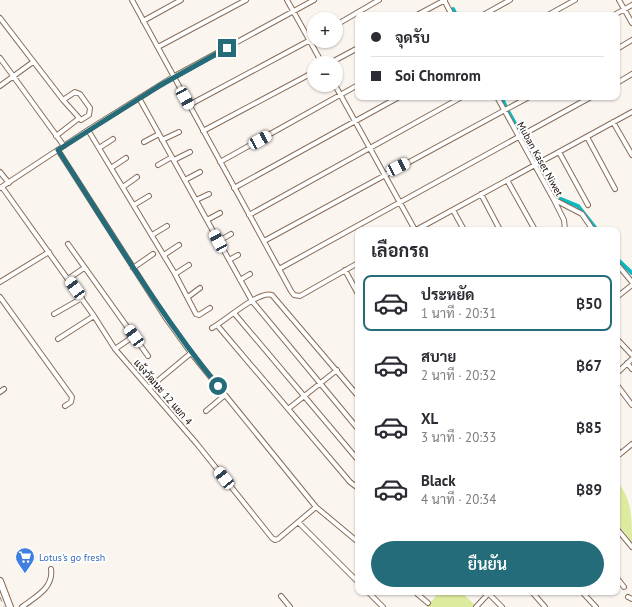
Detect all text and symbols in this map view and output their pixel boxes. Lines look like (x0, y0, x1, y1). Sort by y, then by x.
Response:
map controls (307, 12, 343, 92)
button: + (307, 12, 343, 48)
text: จุดรับ (395, 28, 430, 47)
route end (218, 39, 236, 57)
button: − (307, 56, 343, 92)
text: Soi Chomrom (395, 66, 481, 85)
car (174, 85, 196, 111)
street label: Muban Kaset Niwet (514, 120, 566, 199)
car (247, 129, 273, 151)
car (385, 156, 411, 178)
car (207, 228, 229, 254)
text: เลือกรถ (371, 239, 429, 262)
car (63, 275, 87, 301)
icon: car (373, 285, 409, 321)
text: ประหยัด (421, 285, 474, 304)
text: ฿50 (576, 294, 602, 313)
text: 1 นาที · 20:31 (421, 305, 496, 322)
car (122, 323, 146, 349)
icon: car (373, 347, 409, 383)
text: สบาย (421, 347, 456, 366)
text: ฿67 (576, 356, 602, 375)
street label: แจ้งวัฒนะ 12 แยก 4 (131, 357, 195, 428)
text: 2 นาที · 20:32 (421, 367, 496, 384)
route start (209, 377, 227, 395)
icon: car (373, 409, 409, 445)
text: XL (421, 409, 438, 428)
text: ฿85 (576, 418, 602, 437)
text: 3 นาที · 20:33 (421, 429, 496, 446)
car (212, 465, 236, 491)
icon: car (373, 471, 409, 507)
text: Black (421, 471, 456, 490)
text: ฿89 (576, 480, 602, 499)
text: 4 นาที · 20:34 (421, 491, 496, 508)
button: ยืนยัน (371, 541, 604, 587)
supermarket icon: Lotus's go fresh (14, 546, 36, 574)
place label: Lotus's go fresh (39, 551, 105, 564)

